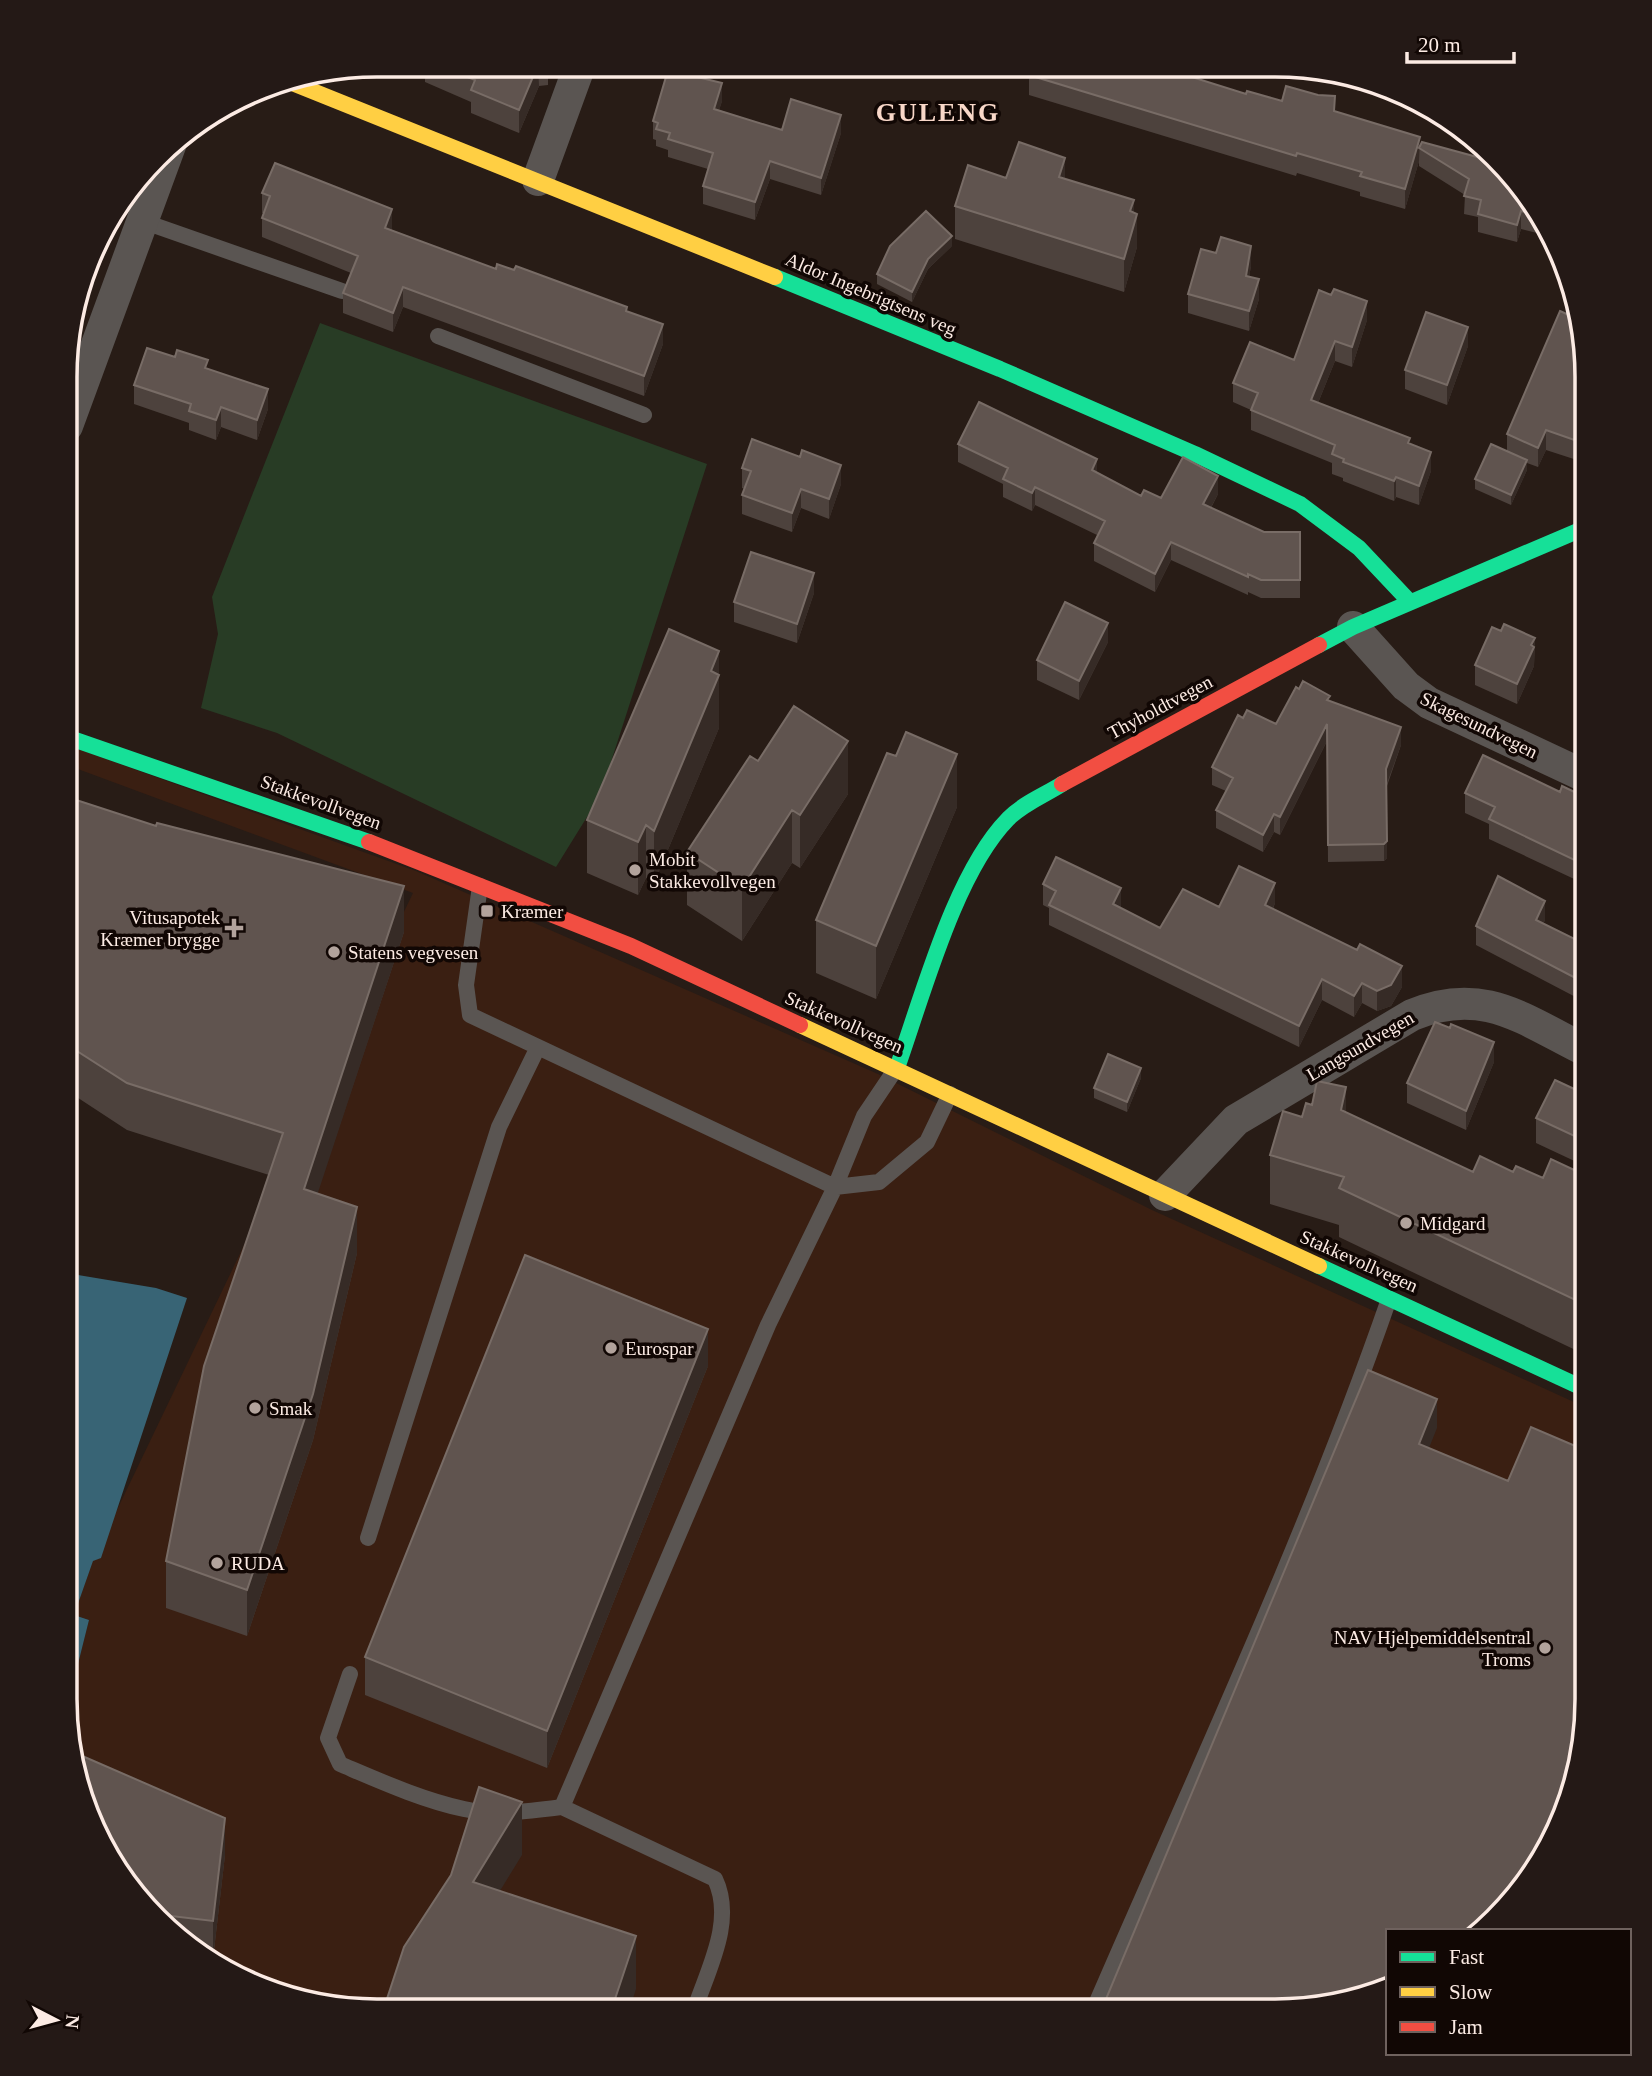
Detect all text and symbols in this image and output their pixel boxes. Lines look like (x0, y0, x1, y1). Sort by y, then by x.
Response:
scale bar (1407, 21, 1514, 65)
text: 20 m (1418, 33, 1461, 57)
district label: GULENG (876, 98, 1000, 127)
street label: Aldor Ingebrigtsens veg (782, 248, 960, 340)
street label: Thyholdtvegen (1104, 670, 1216, 743)
street label: Skagesundvegen (1417, 688, 1541, 763)
street label: Stakkevollvegen (258, 770, 385, 834)
place label: Mobit Stakkevollvegen (649, 849, 776, 892)
marker: Mobit Stakkevollvegen (627, 862, 643, 878)
place label: Kræmer (501, 901, 564, 922)
marker: Kræmer (479, 903, 495, 919)
place label: Vitusapotek Kræmer brygge (100, 907, 220, 950)
marker: Vitusapotek Kræmer brygge (226, 920, 242, 936)
place label: Statens vegvesen (348, 942, 479, 963)
marker: Statens vegvesen (326, 944, 342, 960)
street label: Stakkevollvegen (782, 987, 907, 1058)
street label: Langsundvegen (1303, 1007, 1418, 1085)
place label: Midgard (1420, 1213, 1486, 1234)
marker: Midgard (1398, 1215, 1414, 1231)
street label: Stakkevollvegen (1297, 1226, 1422, 1297)
place label: Eurospar (625, 1338, 694, 1359)
marker: Eurospar (603, 1340, 619, 1356)
place label: Smak (269, 1398, 313, 1419)
marker: Smak (247, 1400, 263, 1416)
place label: RUDA (231, 1553, 285, 1574)
marker: RUDA (209, 1555, 225, 1571)
place label: NAV Hjelpemiddelsentral Troms (1334, 1627, 1531, 1670)
marker: NAV Hjelpemiddelsentral Troms (1537, 1640, 1553, 1656)
legend (1386, 1929, 1631, 2055)
text: Fast (1449, 1945, 1484, 1969)
text: Slow (1449, 1980, 1493, 2004)
north arrow (21, 1985, 91, 2055)
text: N (61, 2014, 84, 2030)
text: Jam (1449, 2015, 1483, 2039)

